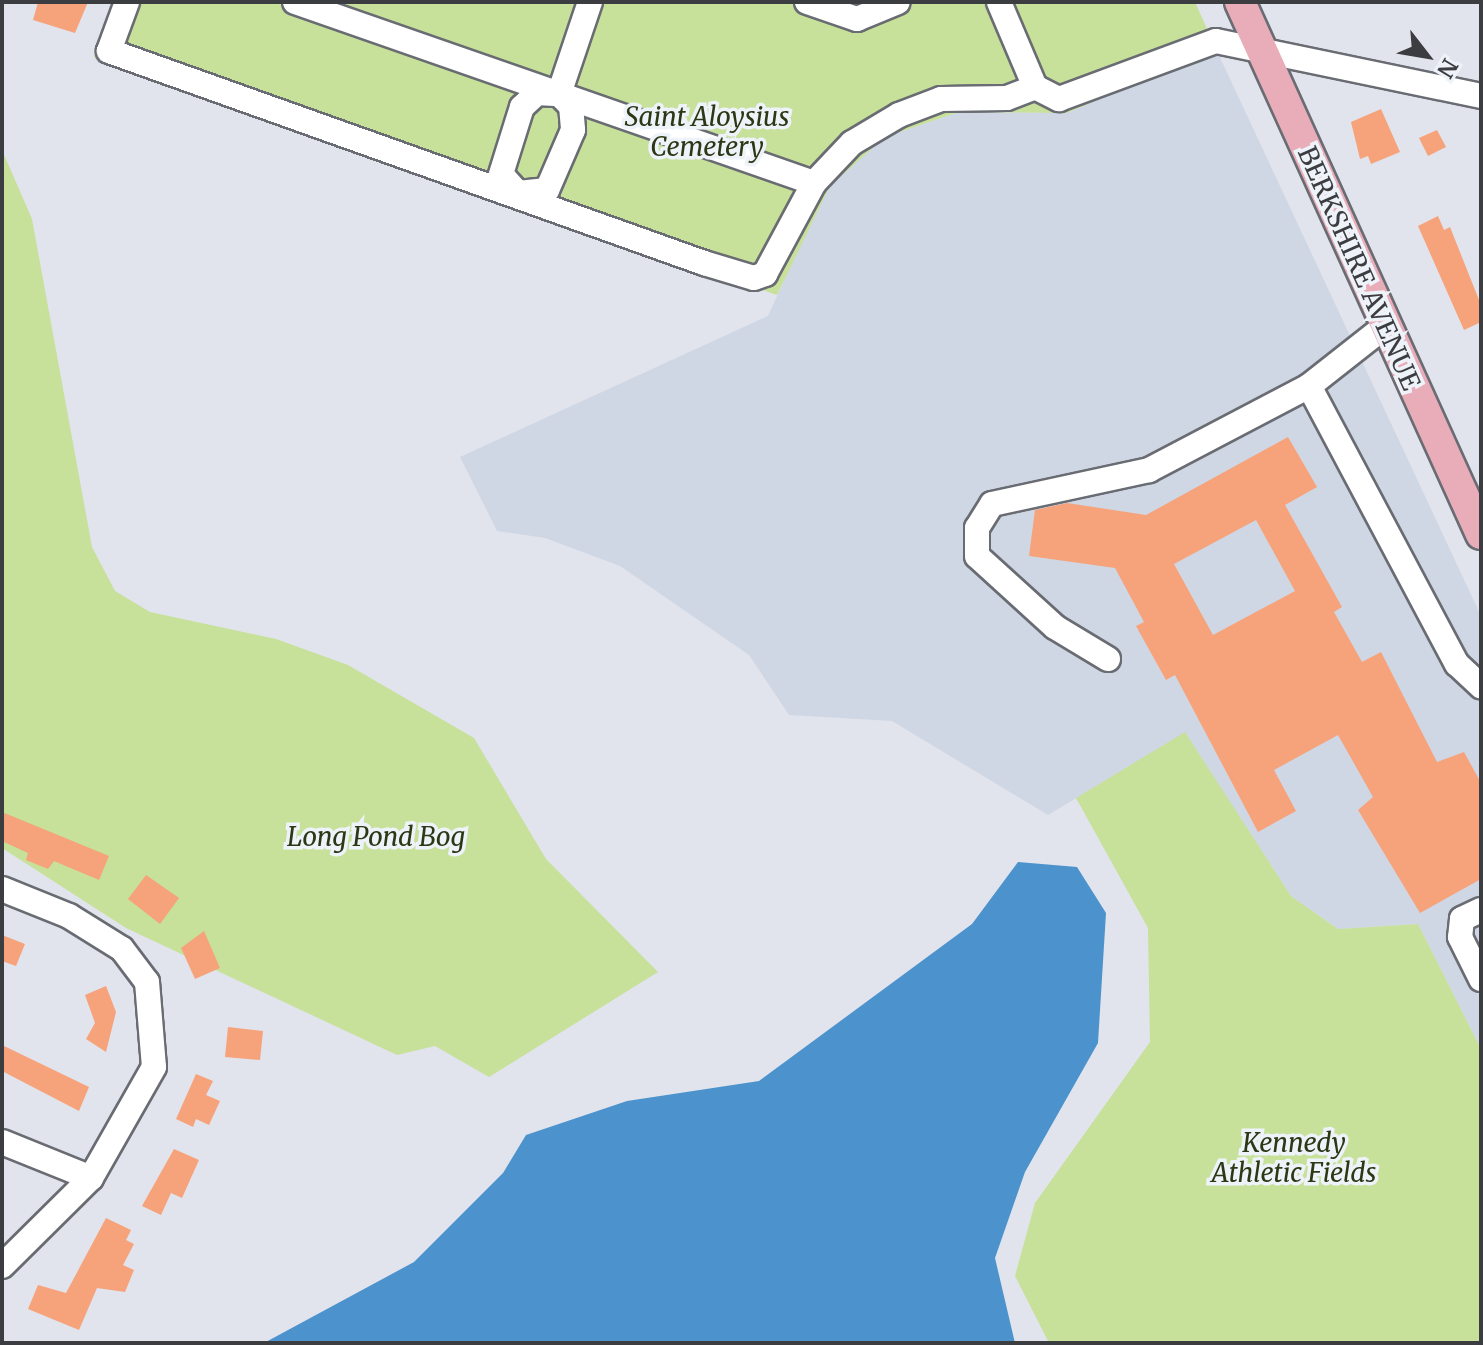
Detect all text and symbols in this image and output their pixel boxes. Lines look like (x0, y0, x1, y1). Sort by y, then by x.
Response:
north arrow (1387, 16, 1467, 96)
text: N (1431, 54, 1464, 83)
park label: Saint Aloysius Cemetery (625, 101, 789, 162)
street label: BERKSHIRE AVENUE (1291, 141, 1427, 395)
park label: Long Pond Bog (287, 821, 465, 853)
park label: Kennedy Athletic Fields (1212, 1127, 1376, 1188)

